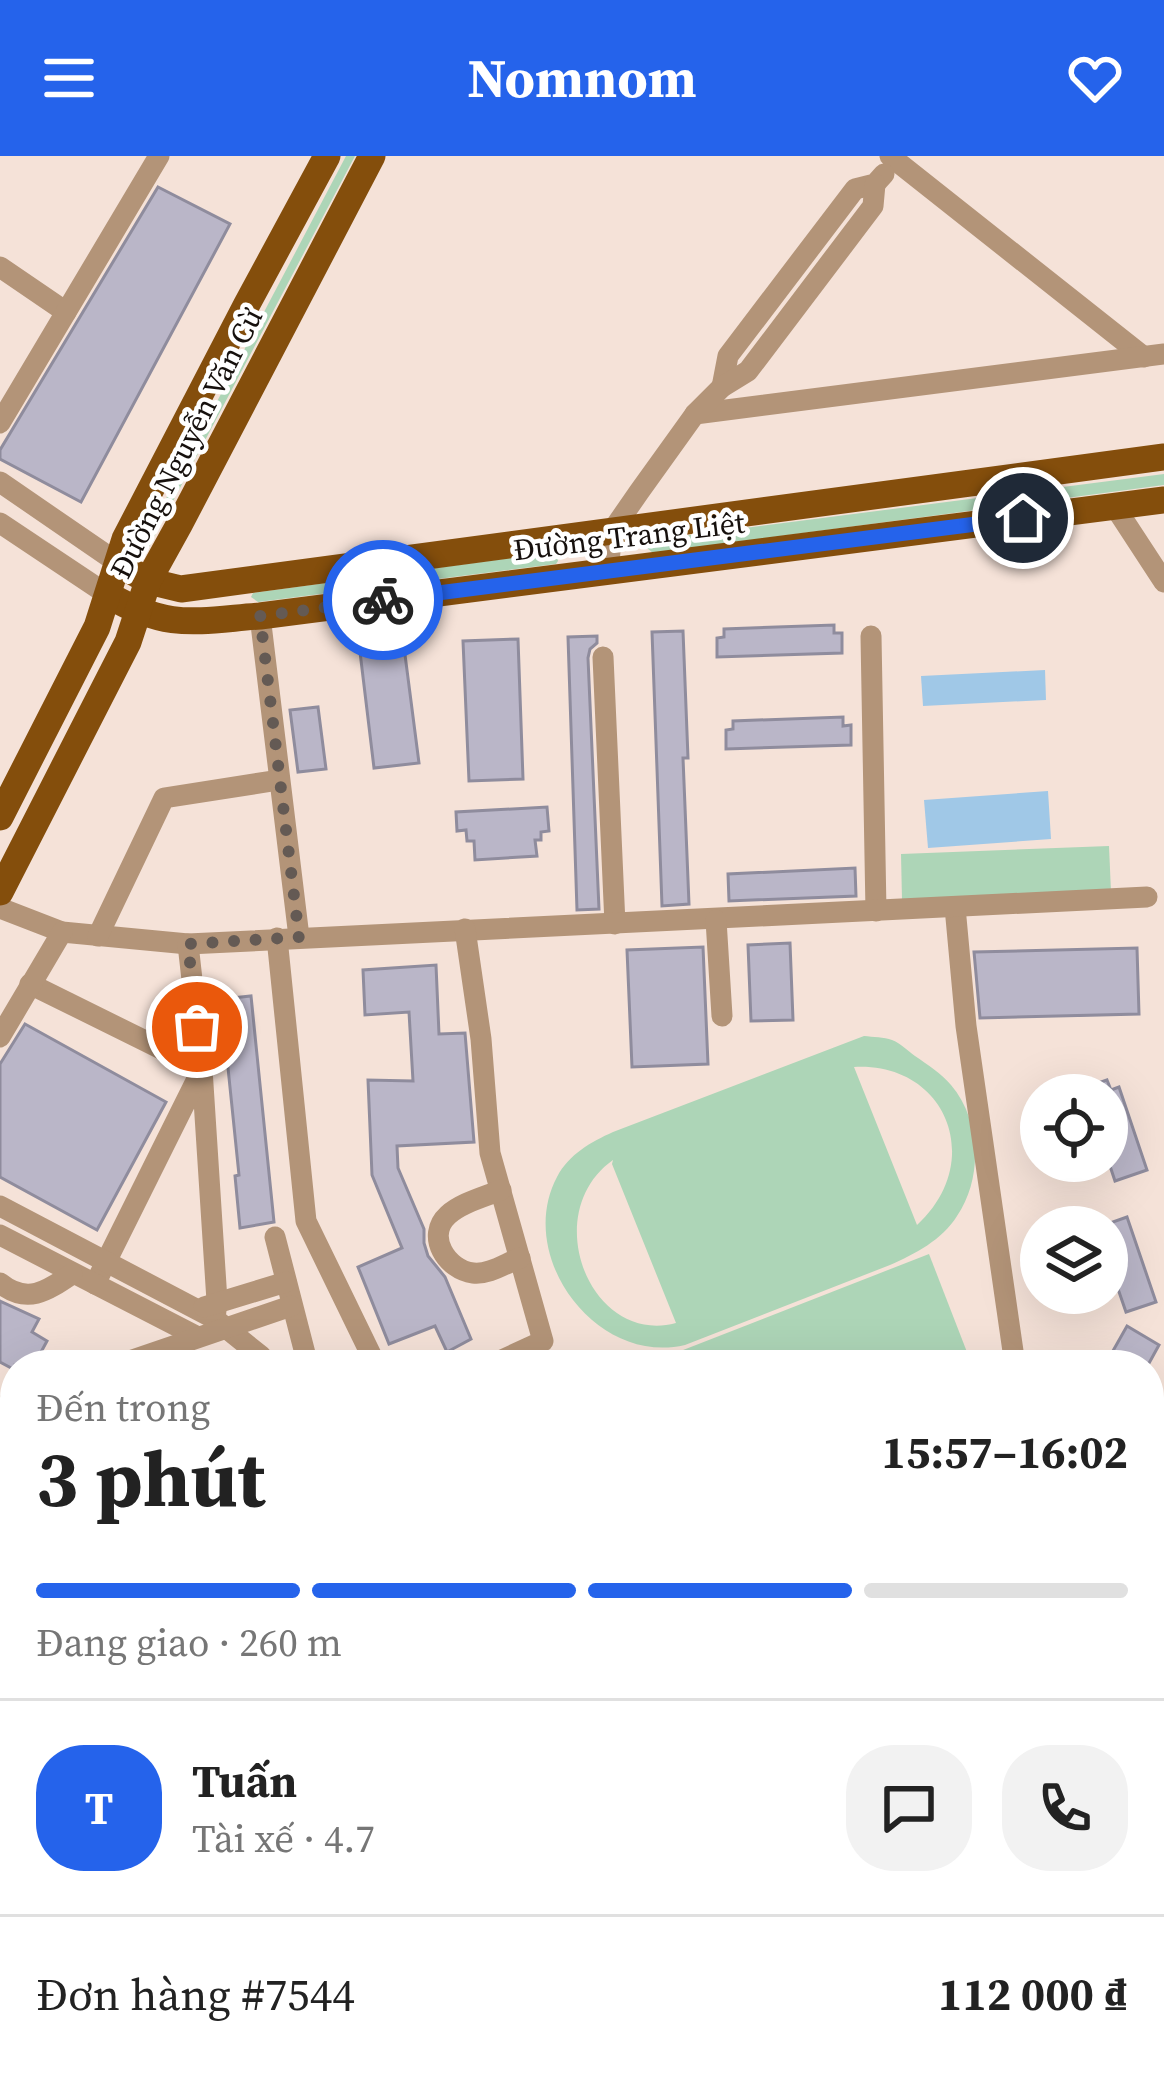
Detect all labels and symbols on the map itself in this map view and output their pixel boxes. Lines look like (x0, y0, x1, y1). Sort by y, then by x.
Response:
street label: Đường Nguyễn Văn Cừ (100, 301, 272, 585)
pin (972, 467, 1074, 569)
street label: Đường Trang Liệt (511, 501, 747, 571)
courier (323, 540, 443, 660)
pin (146, 976, 248, 1078)

